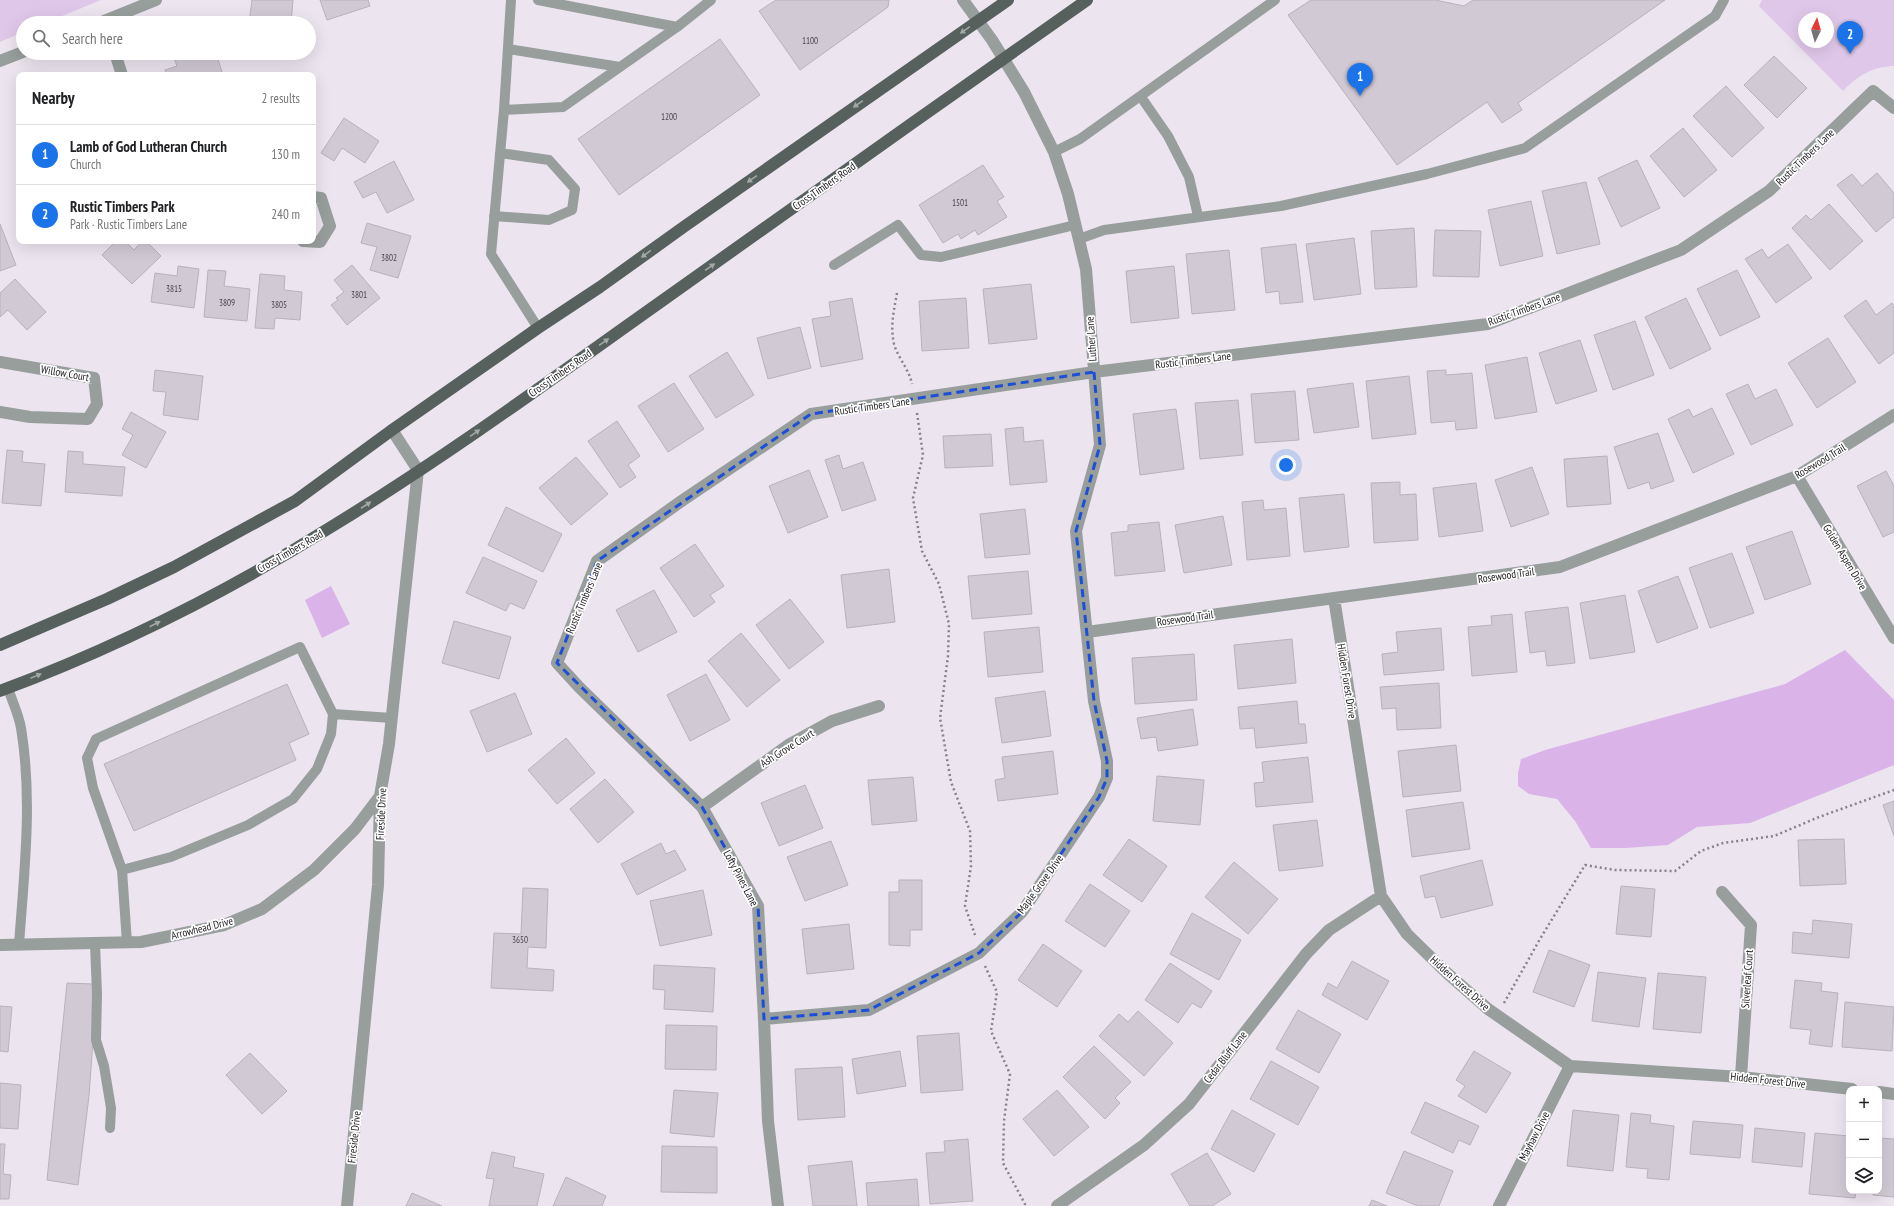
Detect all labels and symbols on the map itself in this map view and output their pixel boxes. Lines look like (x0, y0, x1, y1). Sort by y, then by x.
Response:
north arrow (1798, 12, 1834, 48)
pin: 2 (1837, 21, 1863, 54)
one-way arrow (959, 26, 970, 34)
house number: 1100 (802, 35, 818, 46)
pin: 1 (1347, 63, 1373, 96)
one-way arrow (853, 100, 863, 108)
house number: 1200 (661, 111, 677, 122)
street label: Rustic Timbers Lane (1773, 125, 1838, 188)
street label: Cross Timbers Road (790, 159, 858, 213)
one-way arrow (746, 175, 757, 183)
house number: 1501 (952, 197, 968, 208)
one-way arrow (640, 250, 651, 258)
house number: 3802 (381, 252, 397, 263)
one-way arrow (705, 263, 715, 271)
house number: 3815 (166, 283, 182, 294)
house number: 3801 (351, 289, 367, 300)
street label: Rustic Timbers Lane (1486, 289, 1563, 329)
house number: 3809 (219, 297, 235, 308)
house number: 3805 (271, 299, 287, 310)
street label: Luther Lane (1082, 316, 1100, 362)
one-way arrow (599, 338, 609, 346)
street label: Cross Timbers Road (526, 346, 594, 400)
street label: Rustic Timbers Lane (1154, 348, 1232, 372)
street label: Willow Court (40, 362, 90, 384)
street label: Rustic Timbers Lane (833, 394, 911, 418)
one-way arrow (470, 429, 480, 437)
street label: Rosewood Trail (1792, 440, 1848, 482)
your location (1276, 455, 1296, 475)
one-way arrow (361, 501, 372, 508)
street label: Golden Aspen Drive (1820, 522, 1870, 593)
street label: Cross Timbers Road (255, 526, 326, 576)
street label: Rustic Timbers Lane (563, 560, 605, 636)
street label: Rosewood Trail (1477, 564, 1536, 586)
street label: Rosewood Trail (1156, 607, 1215, 629)
one-way arrow (149, 621, 161, 627)
street label: Hidden Forest Drive (1334, 643, 1360, 720)
one-way arrow (31, 673, 43, 679)
street label: Ash Grove Court (757, 726, 817, 770)
street label: Fireside Drive (373, 787, 389, 840)
street label: Lofty Pines Lane (720, 848, 762, 909)
street label: Maple Grove Drive (1014, 851, 1066, 916)
street label: Arrowhead Drive (170, 913, 235, 942)
house number: 3650 (512, 934, 528, 945)
street label: Silverleaf Court (1738, 949, 1756, 1009)
street label: Hidden Forest Drive (1427, 953, 1493, 1014)
street label: Cedar Bluff Lane (1200, 1028, 1250, 1086)
street label: Hidden Forest Drive (1730, 1069, 1807, 1091)
street label: Mayhaw Drive (1516, 1109, 1553, 1163)
street label: Fireside Drive (344, 1110, 364, 1164)

